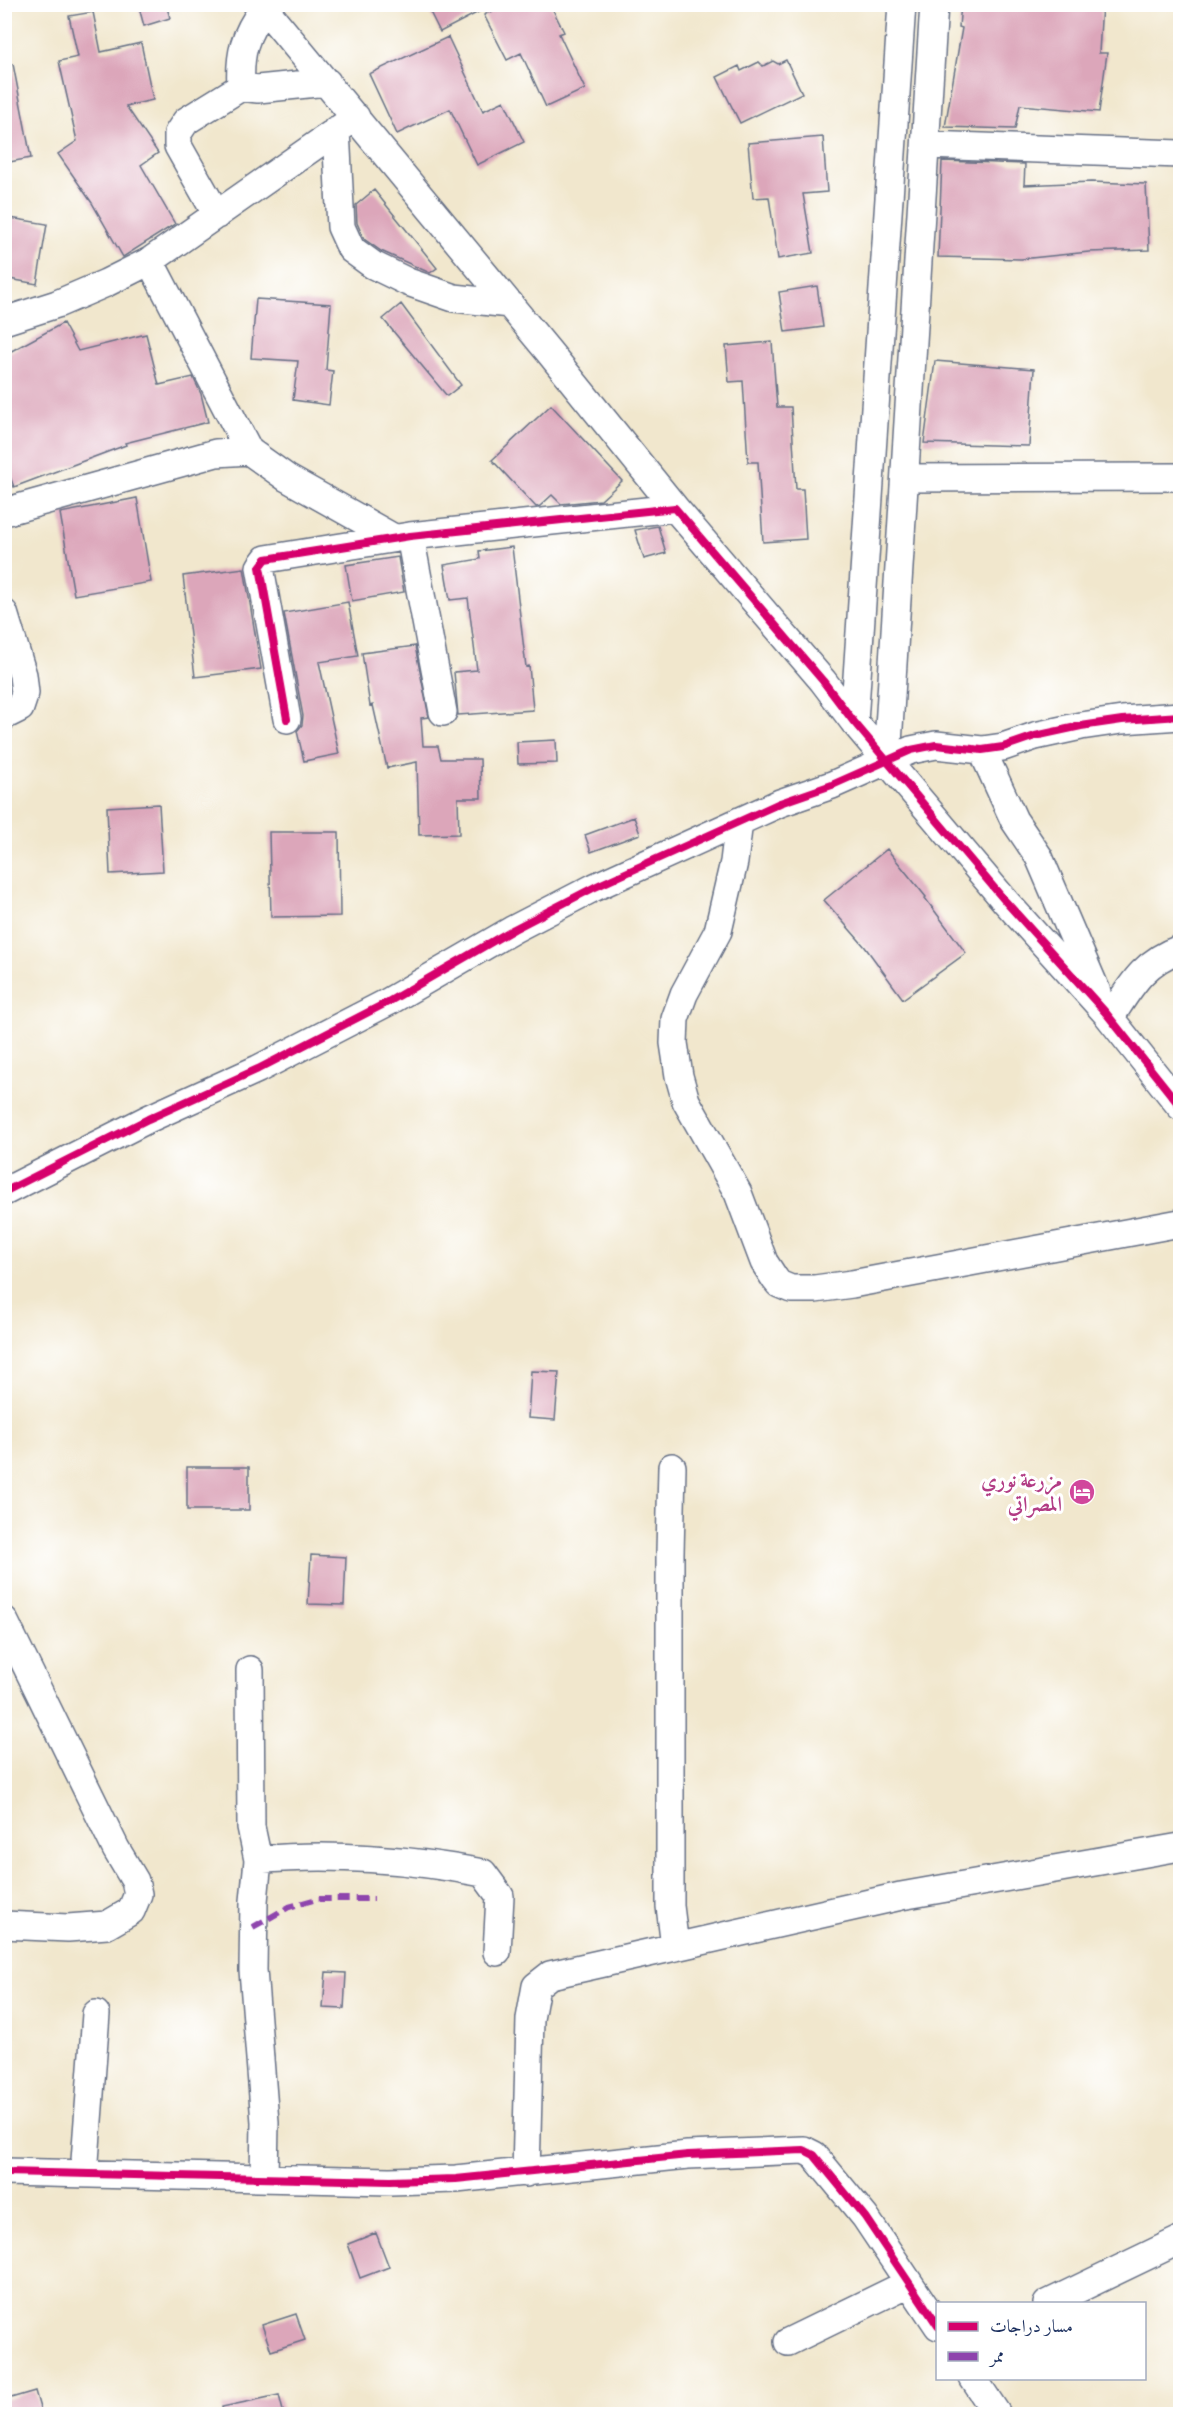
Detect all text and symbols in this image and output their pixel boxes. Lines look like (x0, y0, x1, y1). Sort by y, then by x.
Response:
place label: مزرعة نوري المصراتي (981, 1466, 1062, 1522)
hotel icon: مزرعة نوري المصراتي (1067, 1477, 1097, 1507)
legend (936, 2302, 1146, 2380)
text: مسار دراجات (990, 2314, 1073, 2338)
text: ممر (988, 2344, 1004, 2368)

